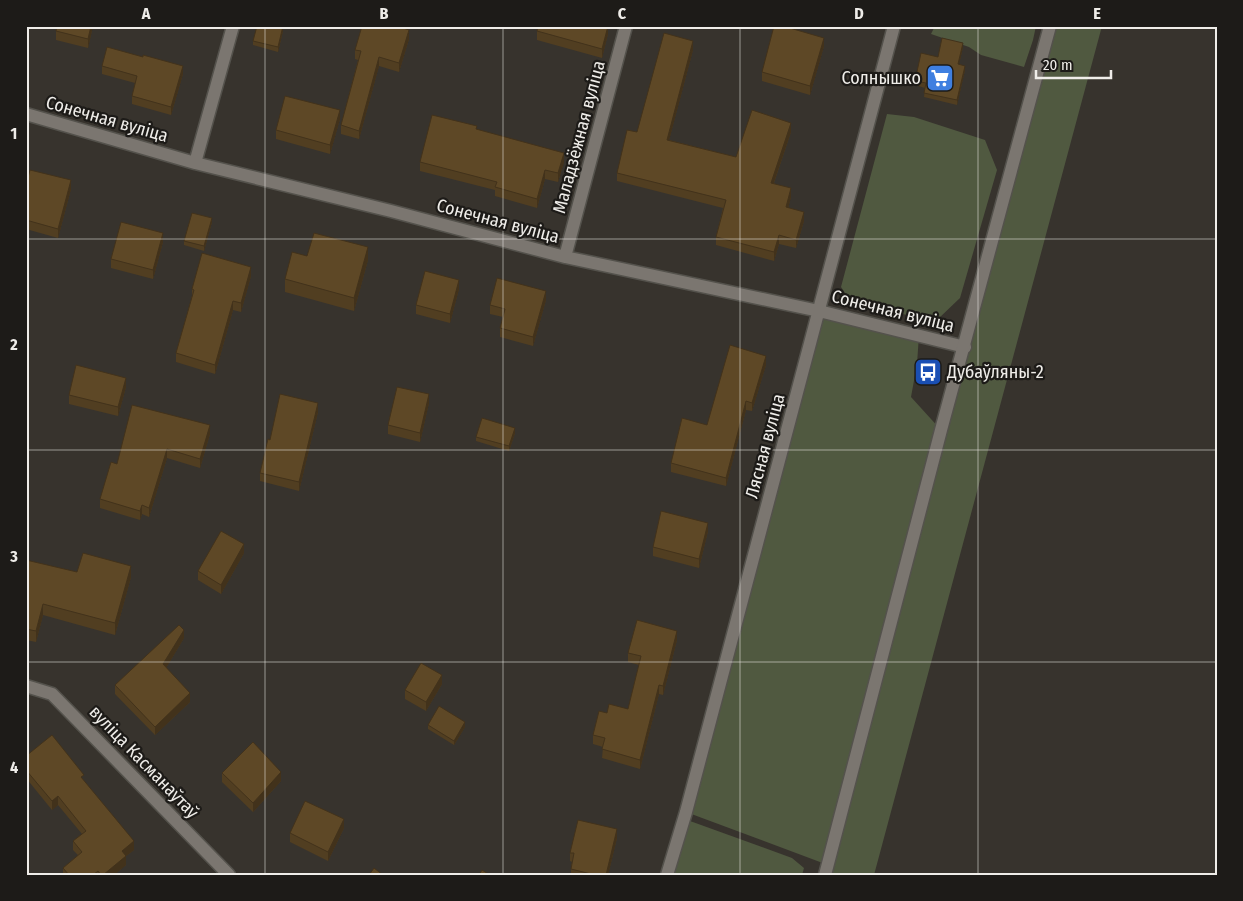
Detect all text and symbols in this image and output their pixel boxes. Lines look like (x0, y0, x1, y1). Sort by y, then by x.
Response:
text: A (141, 4, 151, 23)
text: B (380, 4, 389, 23)
text: C (618, 4, 627, 23)
text: D (854, 4, 864, 23)
text: E (1093, 4, 1101, 23)
scale bar (1036, 48, 1110, 80)
text: 20 m (1043, 56, 1073, 74)
street label: Маладзёжная вуліца (548, 58, 610, 216)
supermarket icon: Солнышко (925, 63, 955, 93)
place label: Солнышко (841, 67, 921, 89)
street label: Сонечная вуліца (43, 91, 171, 147)
text: 1 (11, 124, 17, 143)
street label: Сонечная вуліца (434, 194, 562, 248)
street label: Сонечная вуліца (829, 285, 957, 337)
text: 2 (9, 335, 18, 354)
bus stop icon: Дубаўляны-2 (913, 357, 943, 387)
place label: Дубаўляны-2 (946, 361, 1044, 383)
street label: Лясная вуліца (740, 391, 790, 501)
text: 3 (9, 547, 18, 566)
street label: вуліца Касманаўтаў (85, 701, 203, 823)
text: 4 (10, 758, 18, 777)

